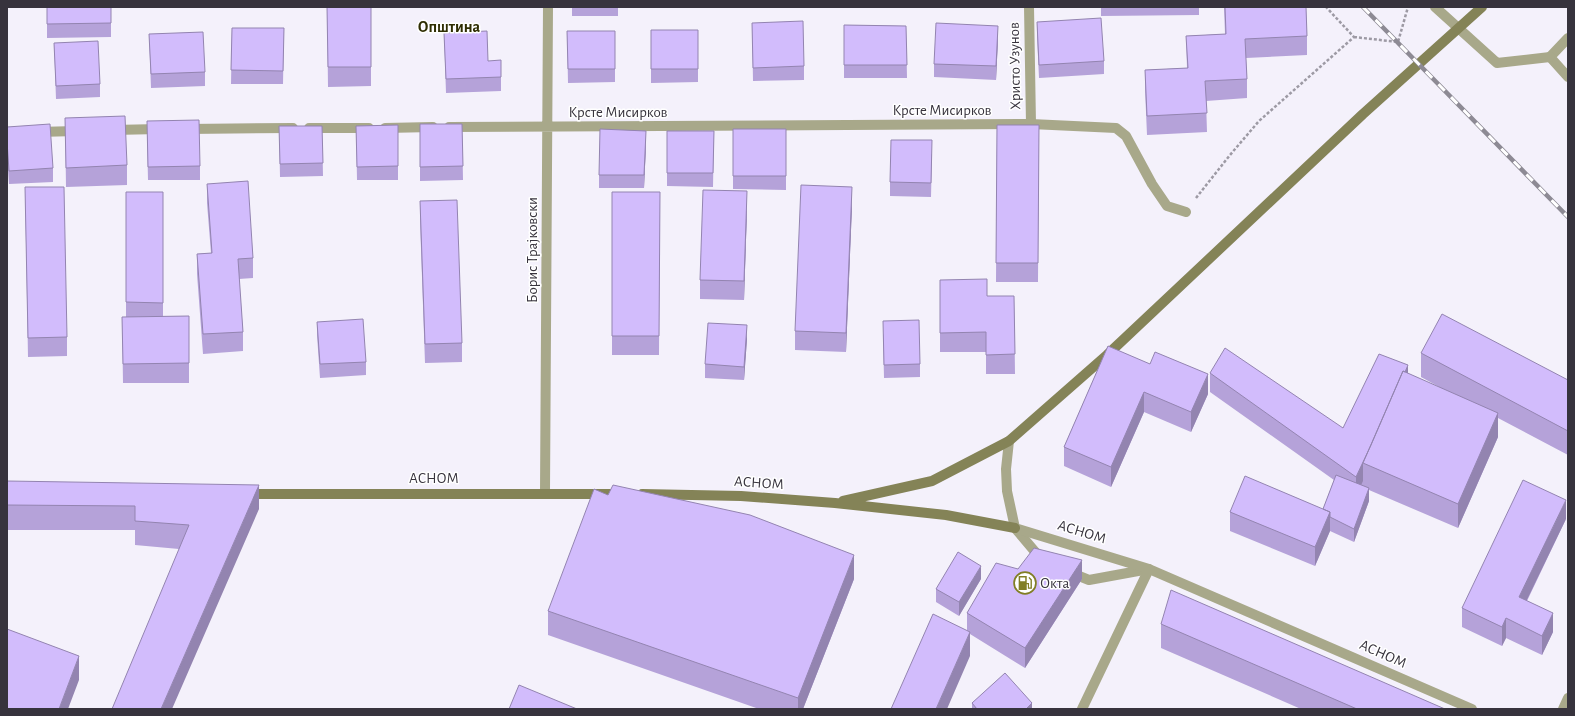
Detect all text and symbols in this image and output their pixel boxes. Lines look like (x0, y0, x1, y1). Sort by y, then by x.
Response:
district label: Општина (418, 19, 481, 35)
street label: Христо Узунов (1007, 22, 1023, 110)
street label: Крсте Мисирков (893, 103, 992, 118)
street label: Крсте Мисирков (569, 105, 668, 120)
street label: Борис Трајковски (525, 197, 540, 303)
street label: АСНОМ (409, 471, 459, 486)
street label: АСНОМ (734, 474, 784, 492)
street label: АСНОМ (1056, 518, 1108, 546)
fuel station icon: Окта (1012, 570, 1038, 596)
place label: Окта (1040, 576, 1069, 591)
street label: АСНОМ (1357, 637, 1409, 671)

